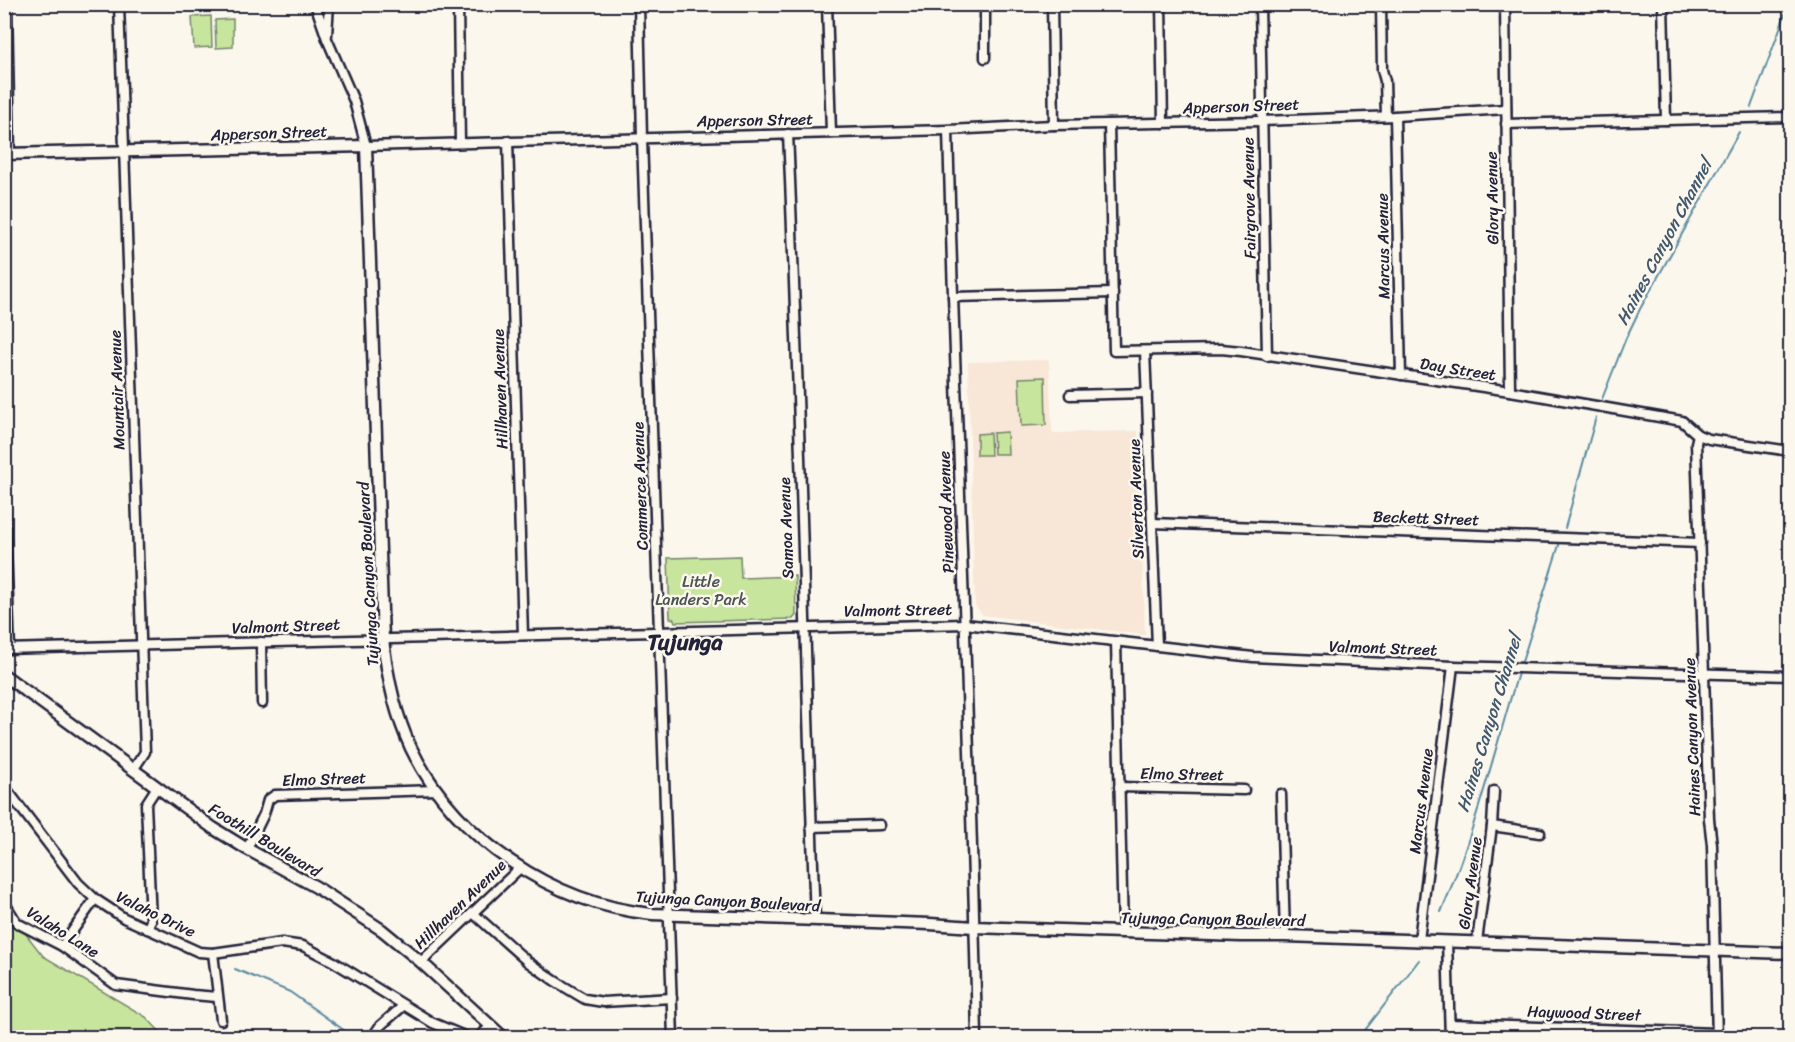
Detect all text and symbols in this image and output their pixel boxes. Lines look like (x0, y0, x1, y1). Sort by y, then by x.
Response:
street label: Apperson Street (1181, 89, 1300, 123)
street label: Apperson Street (696, 104, 813, 136)
street label: Apperson Street (209, 116, 328, 150)
street label: Fairgrove Avenue (1233, 137, 1265, 259)
water label: Haines Canyon Channel (1607, 150, 1723, 331)
street label: Glory Avenue (1477, 151, 1507, 245)
street label: Marcus Avenue (1368, 193, 1398, 299)
street label: Hillhaven Avenue (483, 328, 517, 450)
street label: Mountair Avenue (100, 329, 134, 451)
street label: Day Street (1418, 349, 1498, 389)
street label: Commerce Avenue (623, 421, 657, 551)
street label: Silverton Avenue (1119, 438, 1153, 559)
street label: Pinewood Avenue (929, 450, 963, 574)
street label: Samoa Avenue (770, 476, 802, 579)
street label: Tujunga Canyon Boulevard (349, 480, 387, 667)
street label: Beckett Street (1372, 502, 1480, 534)
park label: Little Landers Park (655, 567, 747, 614)
street label: Valmont Street (844, 595, 952, 625)
street label: Valmont Street (231, 610, 341, 642)
district label: Tujunga (648, 623, 723, 662)
water label: Haines Canyon Channel (1447, 626, 1532, 816)
street label: Valmont Street (1328, 632, 1438, 664)
street label: Haines Canyon Avenue (1675, 657, 1709, 817)
street label: Marcus Avenue (1400, 747, 1442, 855)
street label: Elmo Street (1140, 759, 1224, 789)
street label: Elmo Street (282, 763, 366, 795)
street label: Foothill Boulevard (203, 795, 328, 886)
street label: Glory Avenue (1449, 835, 1491, 931)
street label: Hillhaven Avenue (407, 852, 514, 956)
street label: Valaho Drive (111, 882, 201, 946)
street label: Tujunga Canyon Boulevard (635, 882, 822, 920)
street label: Valaho Lane (21, 898, 105, 966)
street label: Tujunga Canyon Boulevard (1121, 903, 1307, 935)
street label: Haywood Street (1527, 997, 1642, 1029)

